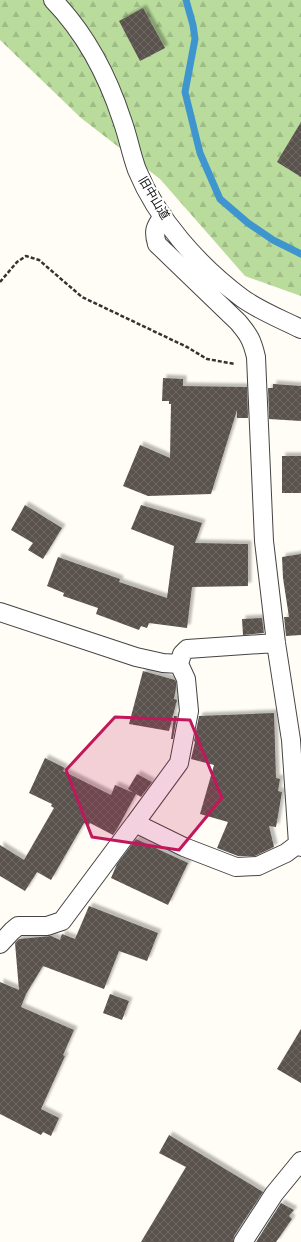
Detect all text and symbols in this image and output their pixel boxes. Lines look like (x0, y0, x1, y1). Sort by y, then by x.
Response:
street label: 旧中山道 (136, 174, 172, 222)

